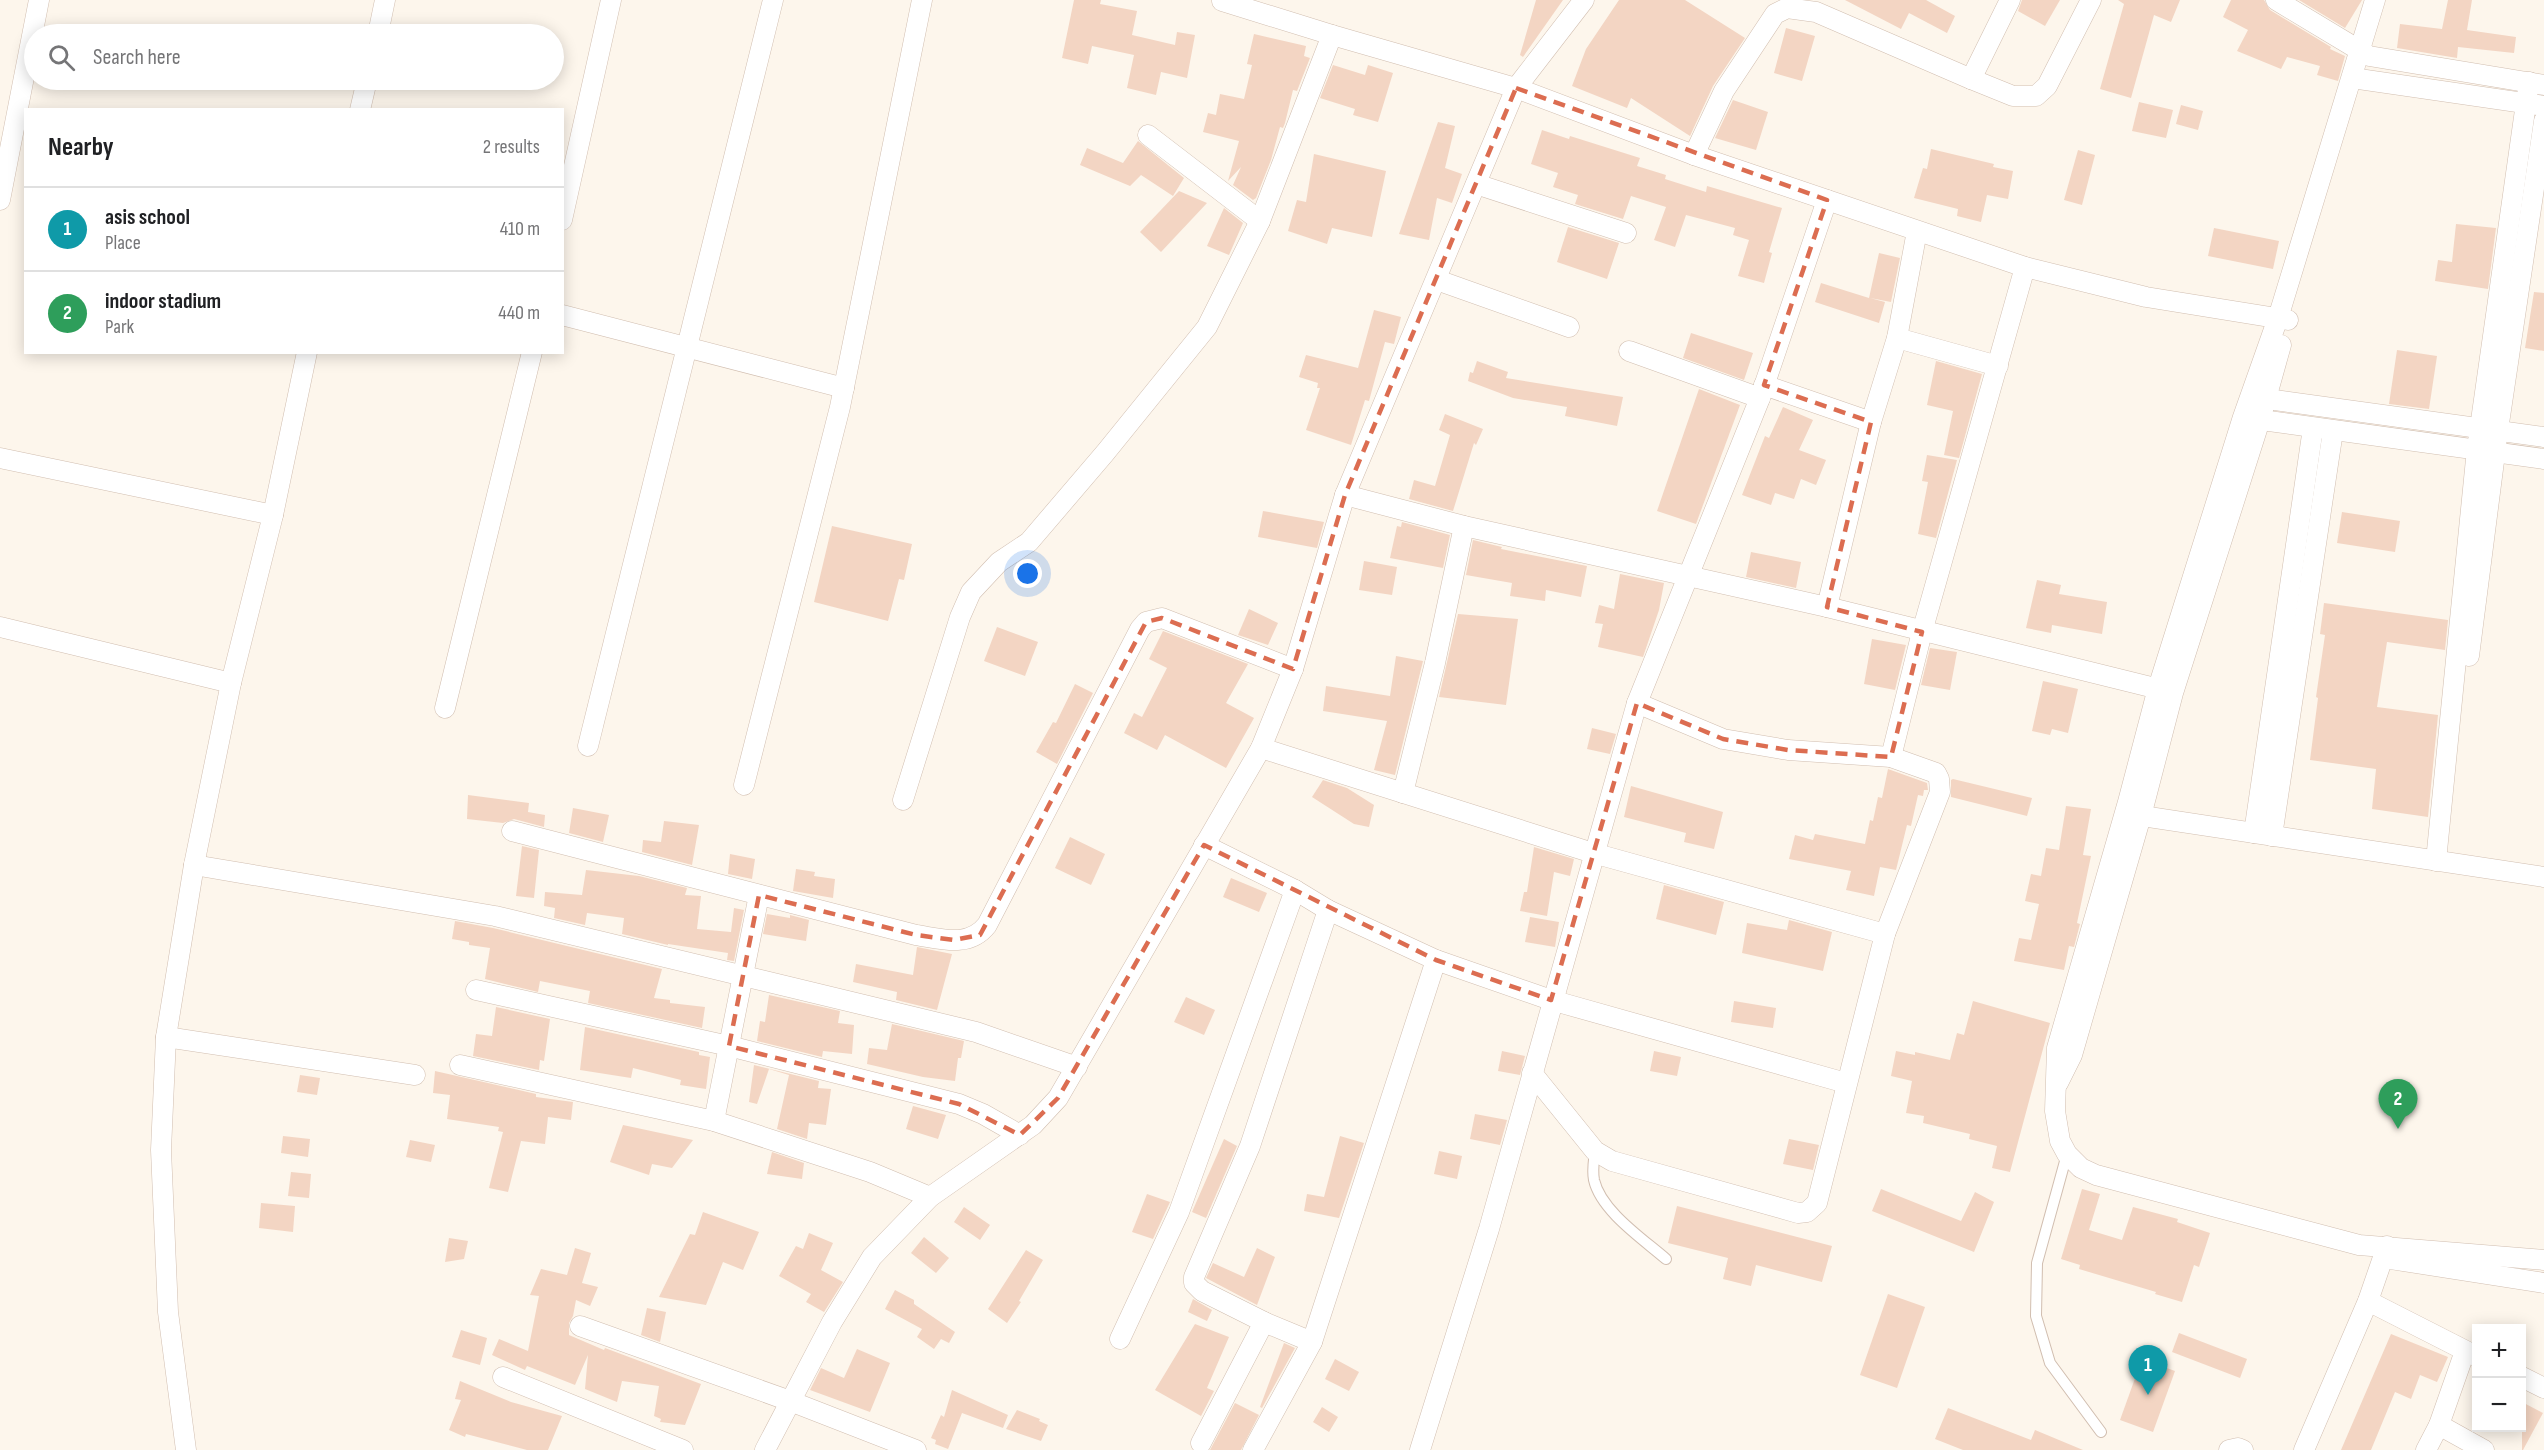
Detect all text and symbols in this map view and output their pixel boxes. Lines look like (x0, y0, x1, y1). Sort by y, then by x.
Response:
search box (24, 24, 564, 90)
icon: search (45, 41, 78, 74)
text: Search here (93, 44, 180, 71)
text: Nearby (48, 132, 114, 163)
text: 2 results (483, 135, 540, 159)
text: asis school (105, 204, 190, 231)
text: 1 (64, 217, 71, 241)
text: 410 m (500, 217, 540, 241)
text: Place (105, 231, 141, 255)
text: indoor stadium (105, 288, 221, 315)
text: 2 (63, 301, 72, 325)
text: 440 m (498, 301, 540, 325)
text: Park (105, 315, 134, 339)
your location (1013, 559, 1042, 588)
pin: 2 (2378, 1080, 2418, 1129)
map controls (2472, 1324, 2526, 1432)
button: + (2472, 1324, 2526, 1378)
pin: 1 (2128, 1346, 2168, 1395)
button: − (2472, 1378, 2526, 1432)

